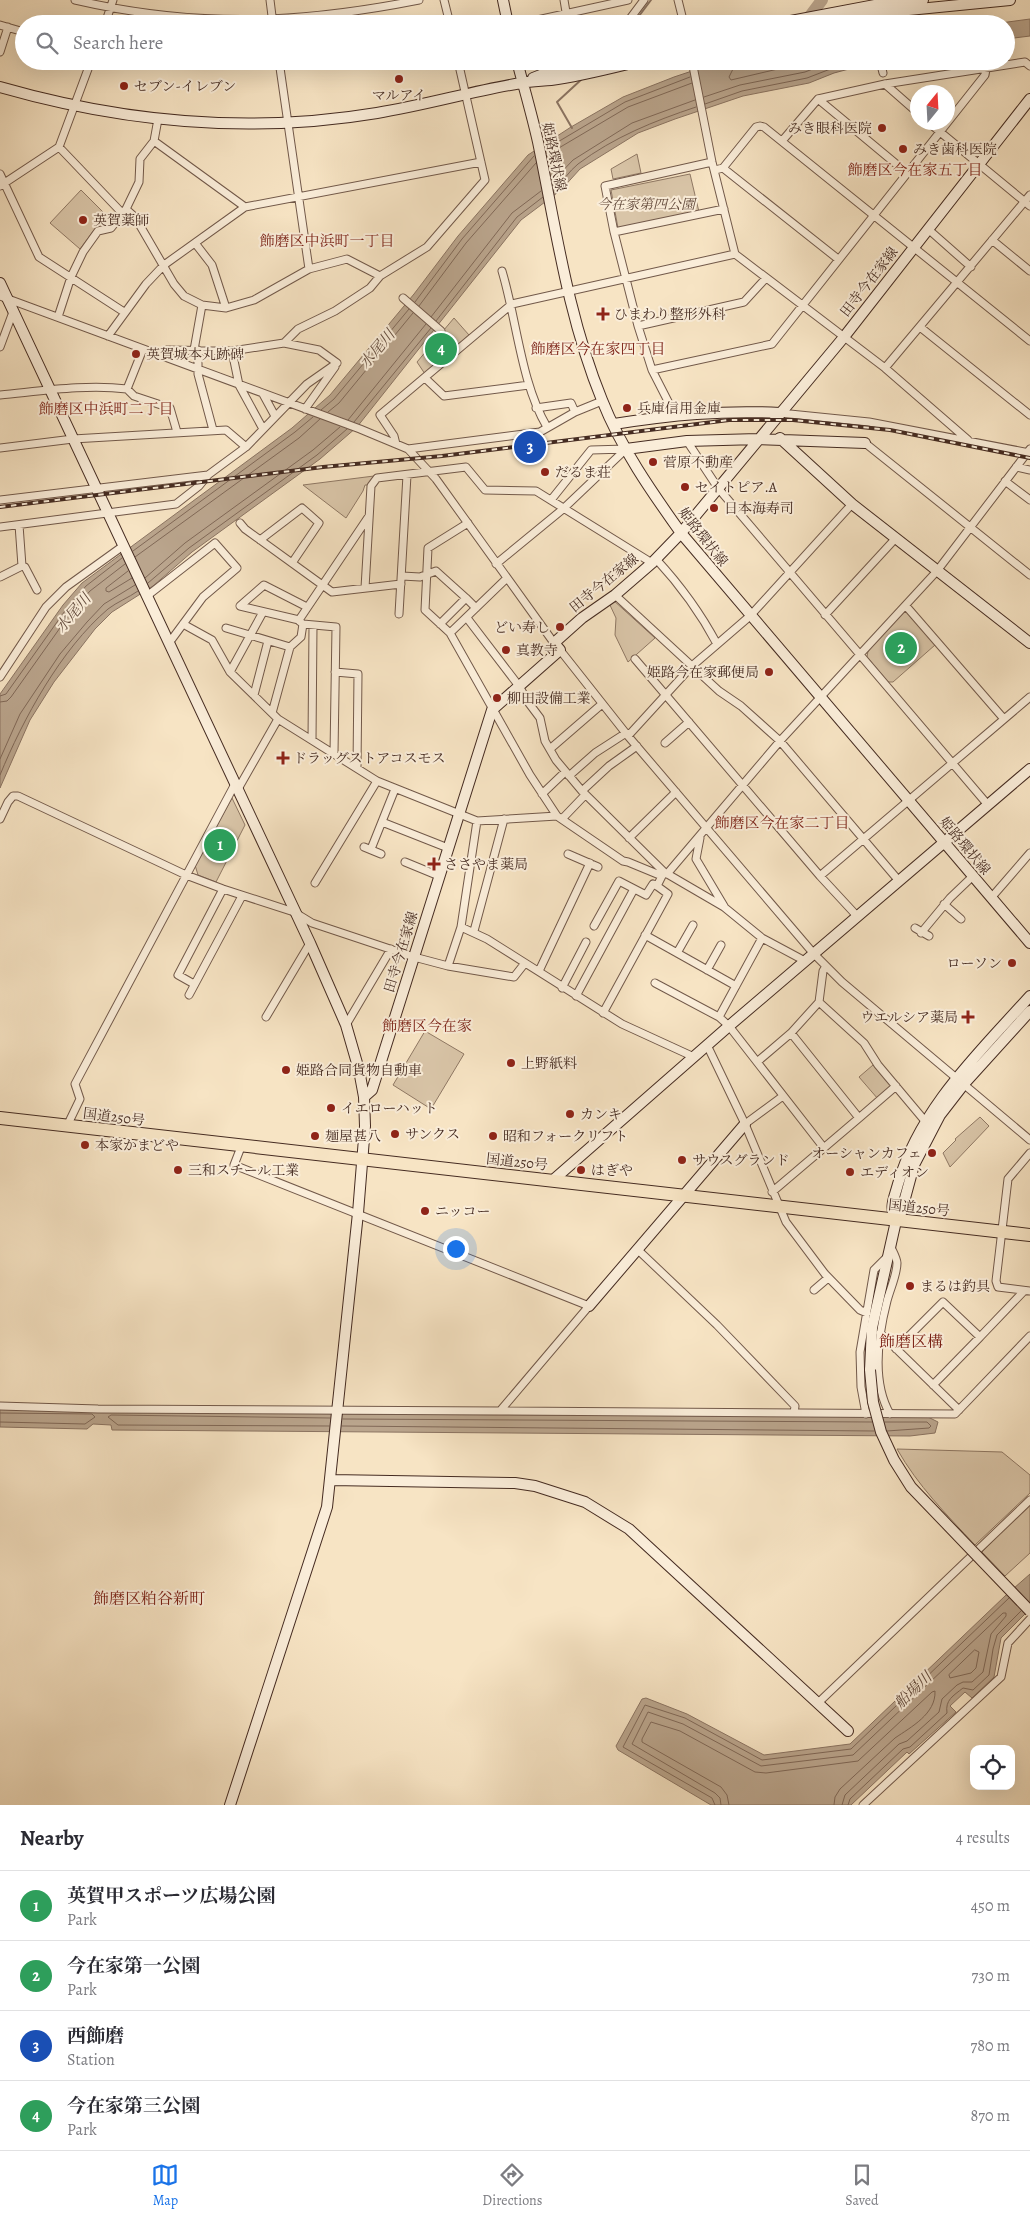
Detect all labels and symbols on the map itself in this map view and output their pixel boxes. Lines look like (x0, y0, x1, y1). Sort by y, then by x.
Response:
marker: マルアイ (393, 73, 405, 85)
place label: セブン-イレブン (134, 77, 236, 96)
marker: セブン-イレブン (118, 80, 130, 92)
north arrow (910, 85, 955, 130)
place label: マルアイ (372, 86, 426, 105)
place label: みき眼科医院 (788, 119, 872, 138)
street label: 姫路環状線 (537, 121, 571, 193)
marker: みき眼科医院 (876, 122, 888, 134)
place label: みき歯科医院 (913, 140, 997, 159)
marker: みき歯科医院 (897, 143, 909, 155)
district label: 飾磨区今在家五丁目 (847, 160, 983, 180)
park label: 今在家第四公園 (597, 195, 697, 214)
place label: 英賀薬師 (93, 211, 149, 230)
marker: 英賀薬師 (77, 214, 89, 226)
district label: 飾磨区中浜町一丁目 (259, 231, 395, 251)
street label: 田寺今在家線 (836, 243, 902, 321)
place label: ひまわり整形外科 (614, 305, 726, 324)
marker: ひまわり整形外科 (596, 307, 610, 321)
water label: 水尾川 (355, 324, 400, 373)
pin: 4 (425, 330, 457, 368)
district label: 飾磨区今在家四丁目 (530, 339, 666, 359)
place label: 英賀城本丸跡碑 (146, 345, 244, 364)
marker: 英賀城本丸跡碑 (130, 348, 142, 360)
district label: 飾磨区中浜町二丁目 (38, 399, 174, 419)
place label: 兵庫信用金庫 (637, 399, 721, 418)
marker: 兵庫信用金庫 (621, 402, 633, 414)
pin: 3 (514, 428, 546, 466)
place label: 菅原不動産 (663, 453, 733, 472)
marker: 菅原不動産 (647, 456, 659, 468)
place label: だるま荘 (555, 463, 611, 482)
marker: だるま荘 (539, 466, 551, 478)
place label: セイトピア.A (695, 478, 778, 497)
marker: セイトピア.A (679, 481, 691, 493)
place label: 日本海寿司 (724, 499, 794, 518)
marker: 日本海寿司 (708, 502, 720, 514)
street label: 姫路環状線 (674, 504, 732, 570)
street label: 田寺今在家線 (565, 549, 643, 617)
water label: 水尾川 (51, 588, 96, 637)
place label: どい寿し (494, 618, 550, 637)
marker: どい寿し (554, 621, 566, 633)
pin: 2 (885, 629, 917, 667)
place label: 真教寺 (516, 641, 558, 660)
marker: 真教寺 (500, 644, 512, 656)
place label: 姫路今在家郵便局 (647, 663, 759, 682)
marker: 姫路今在家郵便局 (763, 666, 775, 678)
place label: 柳田設備工業 (507, 689, 591, 708)
marker: 柳田設備工業 (491, 692, 503, 704)
place label: ドラッグストアコスモス (293, 749, 445, 768)
marker: ドラッグストアコスモス (277, 752, 289, 764)
district label: 飾磨区今在家二丁目 (714, 813, 850, 833)
street label: 姫路環状線 (935, 813, 995, 879)
pin: 1 (204, 826, 236, 864)
place label: ささやま薬局 (444, 855, 528, 874)
marker: ささやま薬局 (428, 858, 440, 870)
street label: 田寺今在家線 (380, 909, 422, 995)
place label: ローソン (947, 954, 1002, 973)
marker: ローソン (1006, 957, 1018, 969)
place label: ウエルシア薬局 (860, 1008, 958, 1027)
marker: ウエルシア薬局 (962, 1011, 974, 1023)
district label: 飾磨区今在家 (382, 1016, 472, 1036)
place label: 上野紙料 (521, 1054, 577, 1073)
marker: 上野紙料 (505, 1057, 517, 1069)
place label: 姫路合同貨物自動車 (296, 1061, 422, 1080)
marker: 姫路合同貨物自動車 (280, 1064, 292, 1076)
place label: イエローハット (341, 1099, 438, 1118)
marker: イエローハット (325, 1102, 337, 1114)
street label: 国道250号 (82, 1104, 146, 1130)
place label: カンキ (580, 1105, 622, 1124)
marker: カンキ (564, 1108, 576, 1120)
place label: サンクス (405, 1125, 460, 1144)
place label: 麺屋甚八 (325, 1127, 381, 1146)
place label: 昭和フォークリフト (503, 1127, 628, 1146)
marker: サンクス (389, 1128, 401, 1140)
marker: 麺屋甚八 (309, 1130, 321, 1142)
marker: 昭和フォークリフト (487, 1130, 499, 1142)
place label: 本家かまどや (95, 1136, 179, 1155)
marker: 本家かまどや (79, 1139, 91, 1151)
place label: オーシャンカフェ (811, 1144, 922, 1163)
marker: オーシャンカフェ (926, 1147, 938, 1159)
street label: 国道250号 (485, 1149, 549, 1175)
place label: サウスグランド (692, 1151, 790, 1170)
marker: サウスグランド (676, 1154, 688, 1166)
place label: 三和スチール工業 (188, 1161, 299, 1180)
place label: はぎや (591, 1161, 633, 1180)
place label: エディオン (860, 1163, 929, 1182)
marker: 三和スチール工業 (172, 1164, 184, 1176)
marker: はぎや (575, 1164, 587, 1176)
marker: エディオン (844, 1166, 856, 1178)
street label: 国道250号 (887, 1195, 951, 1221)
place label: ニッコー (435, 1202, 490, 1221)
marker: ニッコー (419, 1205, 431, 1217)
your location (443, 1236, 469, 1262)
place label: まるは釣具 (920, 1277, 990, 1296)
marker: まるは釣具 (904, 1280, 916, 1292)
district label: 飾磨区構 (879, 1331, 943, 1353)
district label: 飾磨区粕谷新町 (93, 1588, 205, 1610)
water label: 船場川 (890, 1666, 938, 1713)

